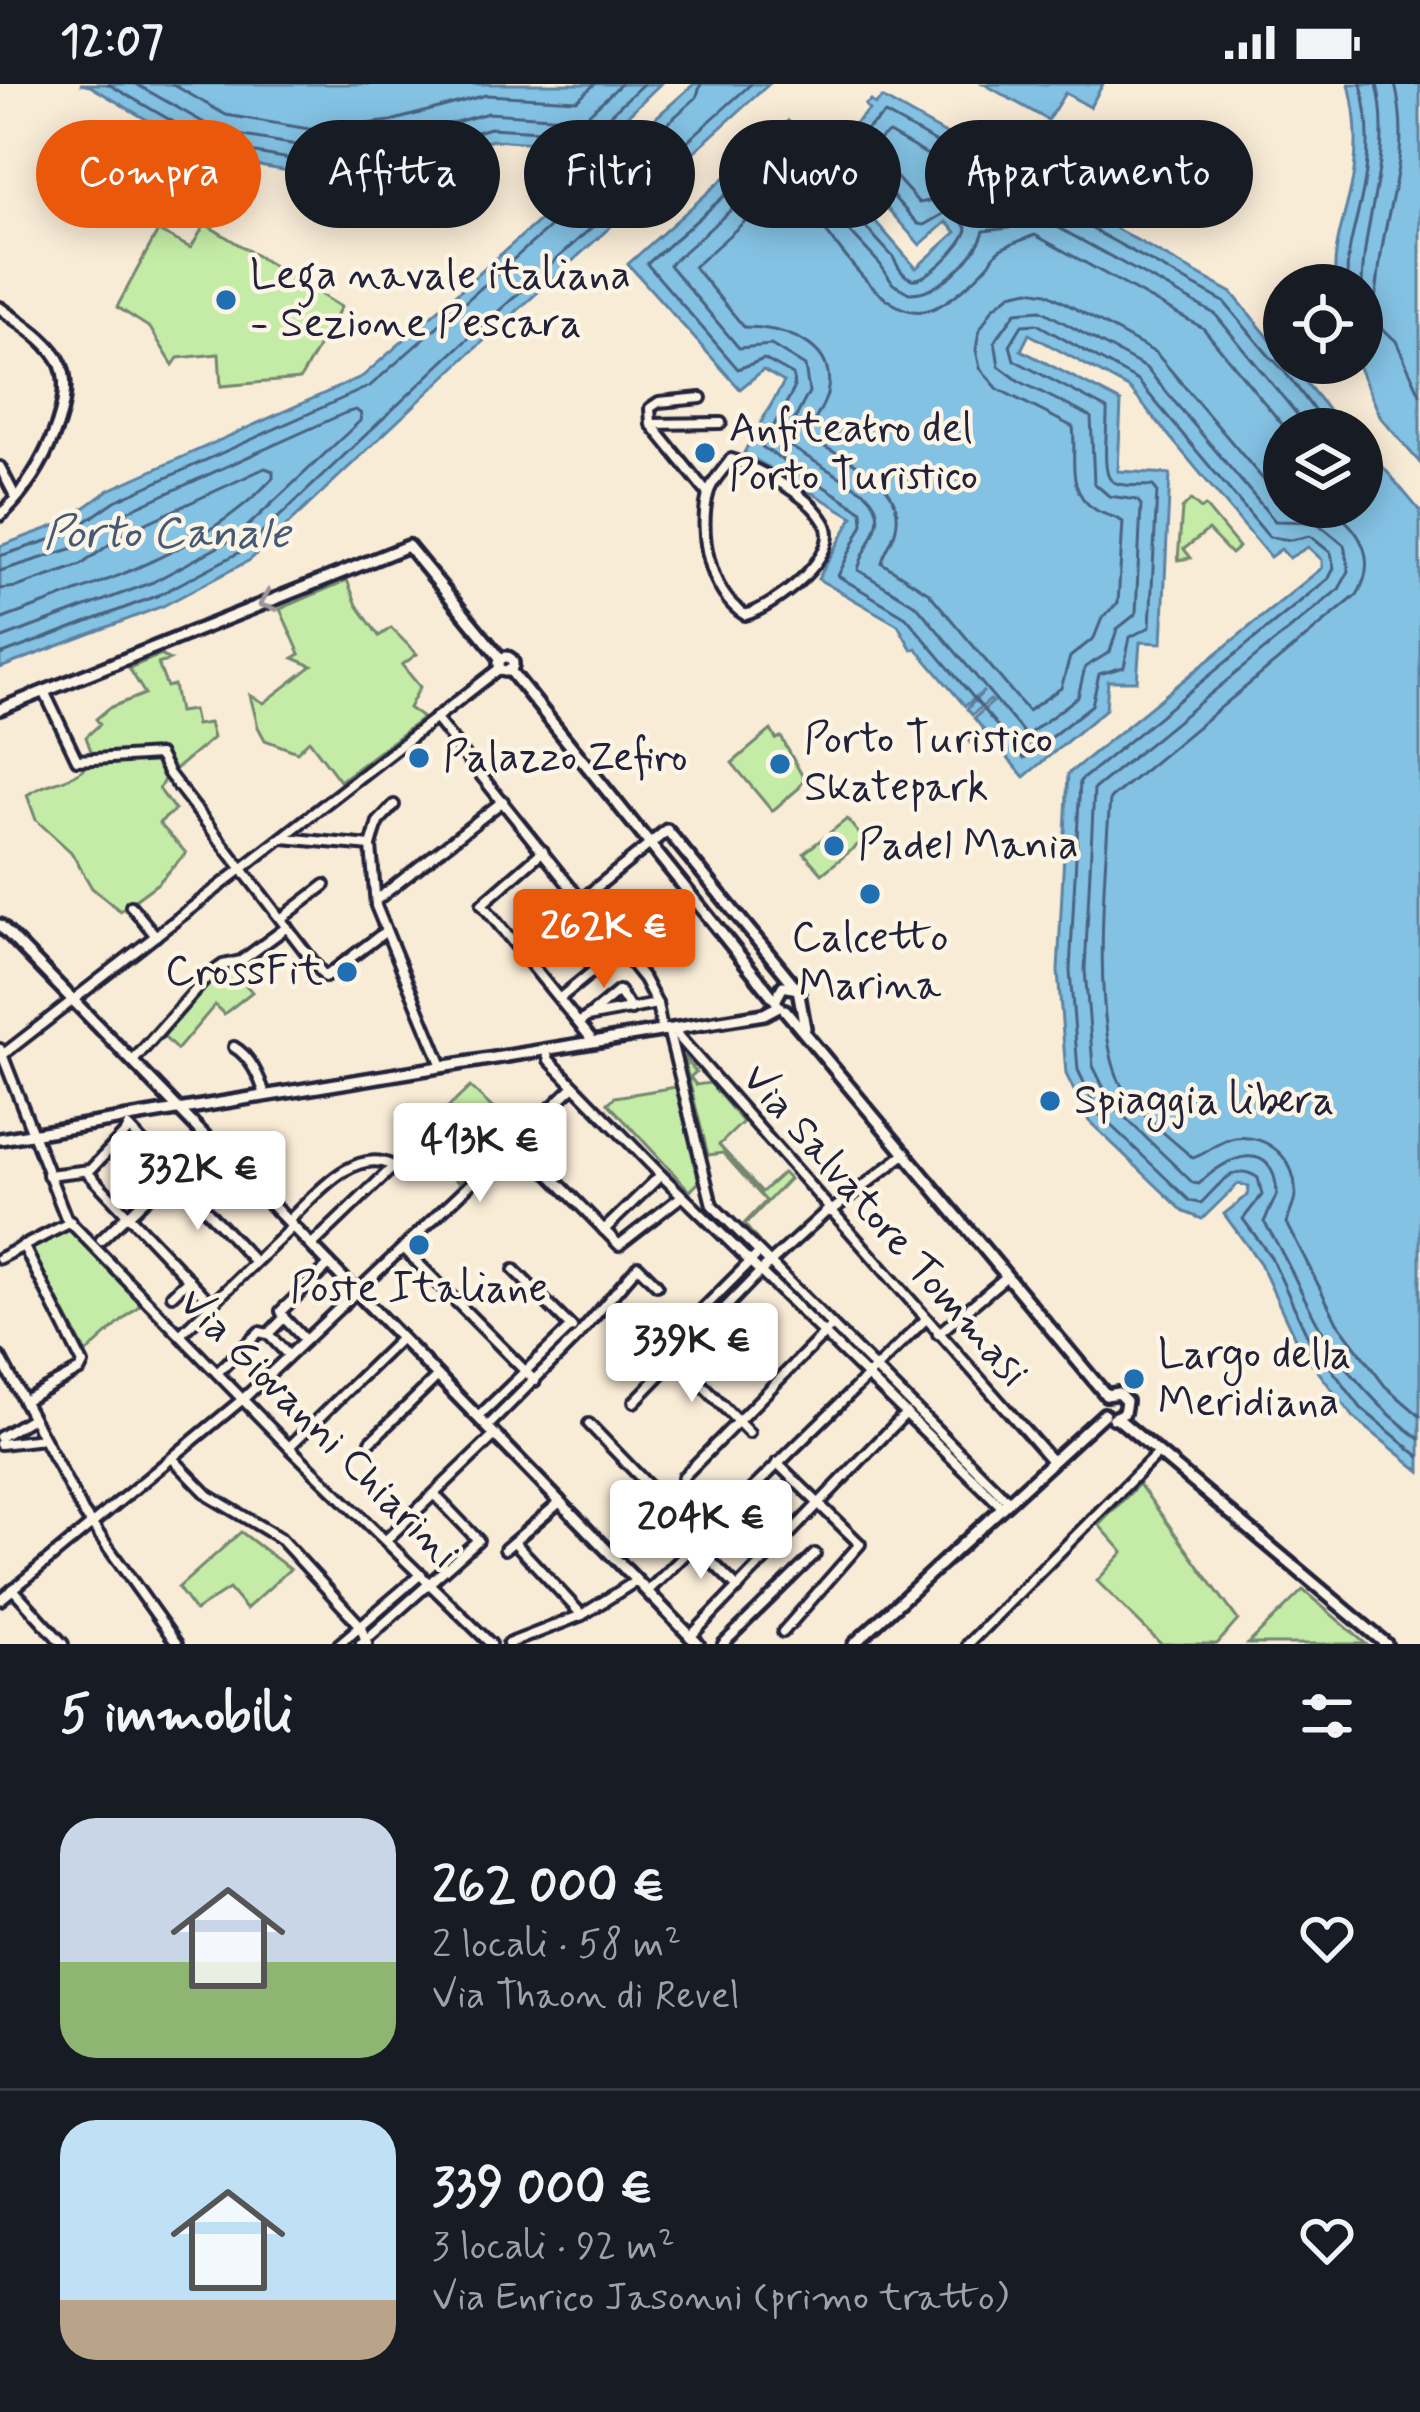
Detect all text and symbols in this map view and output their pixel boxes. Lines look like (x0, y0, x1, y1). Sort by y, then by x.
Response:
text: 12:07 (60, 13, 164, 72)
chip: Compra (36, 120, 261, 228)
chip: Affitta (285, 120, 500, 228)
chip: Filtri (524, 120, 695, 228)
chip: Nuovo (719, 120, 901, 228)
chip: Appartamento (925, 120, 1253, 228)
place label: Lega navale italiana - Sezione Pescara (250, 249, 631, 352)
map controls (1263, 264, 1383, 528)
button: locate (1263, 264, 1383, 384)
marker: Lega navale italiana - Sezione Pescara (213, 287, 239, 313)
place label: Anfiteatro del Porto Turistico (729, 402, 978, 505)
button: layers (1263, 408, 1383, 528)
marker: Anfiteatro del Porto Turistico (692, 440, 718, 466)
water label: Porto Canale (44, 505, 293, 564)
one-way arrow (257, 588, 278, 612)
place label: Porto Turistico Skatepark (804, 713, 1053, 816)
place label: Palazzo Zefiro (443, 731, 688, 786)
marker: Palazzo Zefiro (406, 745, 432, 771)
marker: Porto Turistico Skatepark (767, 751, 793, 777)
place label: Padel Mania (858, 819, 1079, 874)
marker: Padel Mania (821, 833, 847, 859)
marker: Calcetto Marina (857, 881, 883, 907)
pin: 262K € (506, 889, 702, 991)
text: 262K € (540, 902, 668, 953)
place label: Calcetto Marina (792, 911, 949, 1014)
place label: CrossFit (165, 945, 323, 1000)
marker: CrossFit (334, 959, 360, 985)
street label: Via Salvatore Tommasi (728, 1053, 1040, 1399)
place label: Spiaggia libera (1074, 1074, 1334, 1132)
marker: Spiaggia libera (1037, 1088, 1063, 1114)
pin: 413K € (382, 1103, 578, 1205)
text: 413K € (420, 1116, 540, 1167)
pin: 332K € (100, 1131, 296, 1233)
text: 332K € (137, 1144, 259, 1195)
marker: Poste Italiane (406, 1232, 432, 1258)
place label: Poste Italiane (290, 1262, 548, 1317)
street label: Via Giovanni Chiarini (166, 1277, 470, 1581)
pin: 339K € (594, 1303, 790, 1405)
text: 339K € (633, 1316, 751, 1367)
place label: Largo della Meridiana (1158, 1328, 1351, 1431)
marker: Largo della Meridiana (1121, 1366, 1147, 1392)
pin: 204K € (603, 1480, 799, 1582)
text: 204K € (637, 1493, 765, 1544)
text: 5 immobili (60, 1683, 293, 1749)
icon: filters (1294, 1683, 1360, 1749)
text: 262 000 € (432, 1854, 665, 1920)
icon: home (156, 1866, 300, 2010)
icon: heart (1294, 1905, 1360, 1971)
text: 2 locali · 58 m² (432, 1920, 681, 1971)
text: Via Thaon di Revel (432, 1971, 740, 2022)
text: 339 000 € (432, 2156, 653, 2222)
icon: home (156, 2168, 300, 2312)
icon: heart (1294, 2207, 1360, 2273)
text: 3 locali · 92 m² (432, 2222, 675, 2273)
text: Via Enrico Jasonni (primo tratto) (432, 2273, 1009, 2324)

